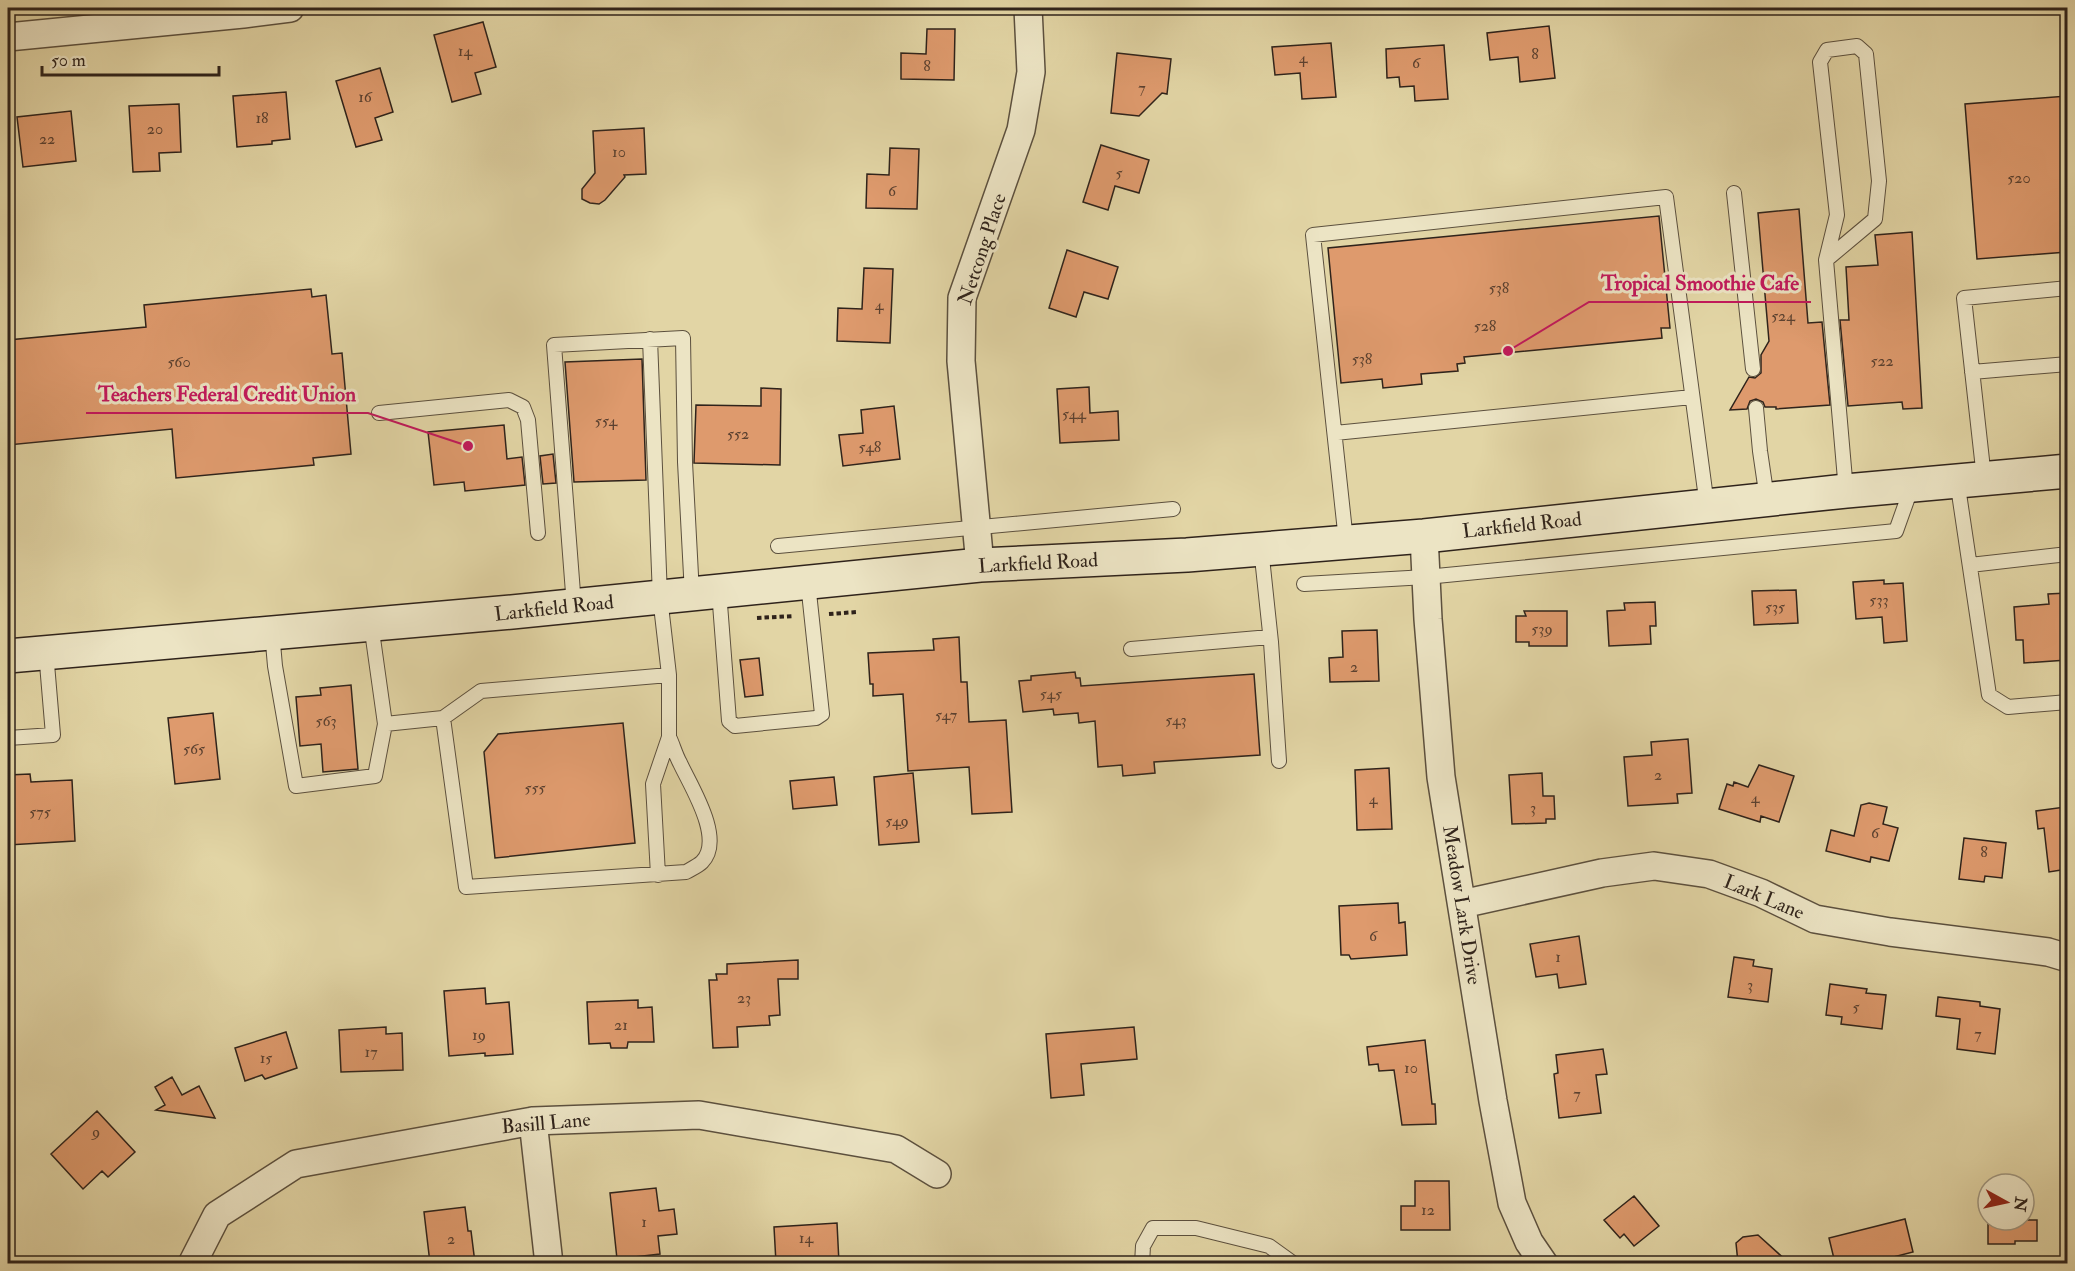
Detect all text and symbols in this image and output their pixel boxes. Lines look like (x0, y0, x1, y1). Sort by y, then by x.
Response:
scale bar (42, 39, 219, 77)
house number: 14 (458, 41, 474, 61)
house number: 8 (1531, 44, 1539, 64)
house number: 4 (1299, 48, 1309, 68)
text: 50 m (51, 49, 86, 72)
house number: 6 (1412, 53, 1421, 73)
house number: 8 (923, 56, 931, 76)
house number: 7 (1138, 78, 1146, 98)
house number: 16 (358, 87, 373, 107)
house number: 18 (255, 108, 269, 128)
house number: 20 (147, 119, 163, 139)
house number: 22 (39, 129, 55, 149)
house number: 10 (612, 142, 626, 162)
house number: 5 (1115, 163, 1123, 183)
house number: 520 (2007, 168, 2031, 188)
house number: 6 (888, 181, 897, 201)
street label: Netcong Place (952, 190, 1012, 308)
callout: Tropical Smoothie Cafe (1589, 263, 1811, 302)
text: Tropical Smoothie Cafe (1600, 270, 1799, 297)
house number: 538 (1489, 278, 1510, 298)
house number: 4 (875, 295, 885, 315)
house number: 524 (1771, 306, 1796, 326)
house number: 528 (1474, 316, 1497, 336)
house number: 538 (1352, 349, 1373, 369)
house number: 522 (1870, 351, 1894, 371)
house number: 560 (167, 352, 191, 372)
callout: Teachers Federal Credit Union (86, 374, 368, 413)
text: Teachers Federal Credit Union (97, 381, 356, 408)
house number: 544 (1062, 404, 1087, 424)
house number: 554 (595, 411, 619, 431)
house number: 552 (727, 424, 749, 444)
house number: 548 (859, 437, 882, 457)
street label: Larkfield Road (1461, 506, 1583, 544)
street label: Larkfield Road (977, 547, 1099, 579)
street label: Larkfield Road (493, 589, 615, 627)
house number: 533 (1869, 590, 1889, 610)
house number: 535 (1765, 597, 1785, 617)
house number: 539 (1531, 619, 1553, 639)
house number: 2 (1350, 657, 1358, 677)
house number: 545 (1040, 684, 1062, 704)
house number: 547 (935, 705, 958, 725)
house number: 543 (1165, 710, 1187, 730)
house number: 563 (315, 711, 337, 731)
house number: 565 (183, 739, 205, 759)
house number: 2 (1654, 765, 1662, 785)
house number: 555 (524, 778, 546, 798)
house number: 4 (1751, 788, 1761, 808)
house number: 4 (1369, 789, 1379, 809)
house number: 3 (1530, 798, 1536, 818)
house number: 575 (29, 802, 51, 822)
house number: 549 (885, 811, 909, 831)
street label: Meadow Lark Drive (1437, 823, 1487, 987)
house number: 6 (1871, 823, 1880, 843)
house number: 8 (1980, 842, 1988, 862)
street label: Lark Lane (1720, 869, 1808, 925)
house number: 6 (1369, 926, 1378, 946)
house number: 1 (1555, 947, 1561, 967)
house number: 3 (1747, 975, 1753, 995)
house number: 23 (737, 988, 751, 1008)
house number: 5 (1852, 997, 1860, 1017)
house number: 21 (614, 1015, 628, 1035)
house number: 7 (1974, 1024, 1982, 1044)
house number: 19 (472, 1025, 486, 1045)
house number: 17 (364, 1042, 378, 1062)
house number: 15 (260, 1048, 272, 1068)
house number: 10 (1404, 1058, 1418, 1078)
house number: 7 (1573, 1084, 1581, 1104)
street label: Basill Lane (500, 1107, 592, 1139)
house number: 9 (91, 1122, 100, 1142)
north arrow (1976, 1172, 2036, 1232)
text: N (2009, 1194, 2031, 1213)
house number: 12 (1421, 1200, 1435, 1220)
house number: 1 (641, 1212, 647, 1232)
house number: 14 (799, 1228, 815, 1248)
house number: 2 (447, 1229, 455, 1249)

